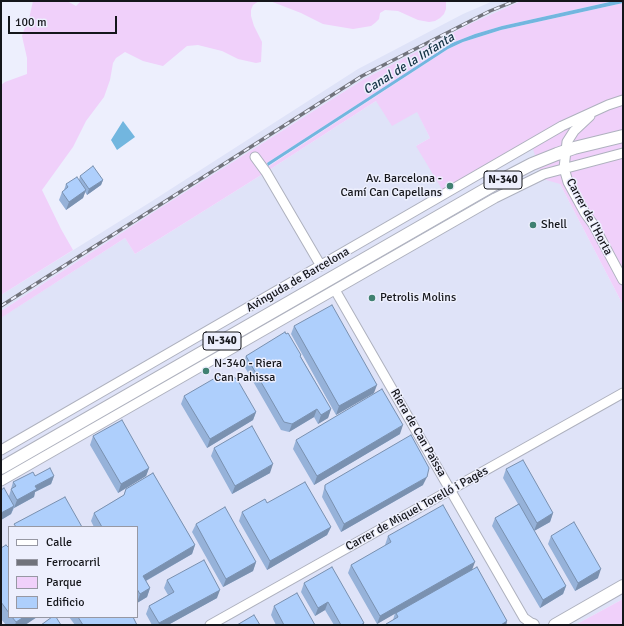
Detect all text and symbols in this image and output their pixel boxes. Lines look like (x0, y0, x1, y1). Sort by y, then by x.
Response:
scale bar (10, 8, 119, 34)
text: 100 m (15, 15, 47, 30)
water label: Canal de la Infanta (361, 30, 457, 98)
road number: N-340 (484, 171, 522, 189)
place label: Av. Barcelona - Camí Can Capellans (340, 172, 442, 200)
street label: Carrer de l'Horta (563, 176, 615, 258)
marker: Av. Barcelona - Camí Can Capellans (445, 181, 455, 191)
place label: Shell (541, 218, 567, 232)
marker: Shell (528, 220, 538, 230)
street label: Avinguda de Barcelona (244, 245, 352, 315)
place label: Petrolis Molins (380, 291, 456, 305)
marker: Petrolis Molins (367, 293, 377, 303)
road number: N-340 (203, 332, 241, 350)
place label: N-340 - Riera Can Pahissa (214, 357, 282, 385)
marker: N-340 - Riera Can Pahissa (201, 366, 211, 376)
street label: Riera de Can Païssa (387, 386, 449, 480)
street label: Carrer de Miquel Torelló i Pagès (343, 464, 491, 554)
legend (8, 526, 138, 618)
text: Calle (46, 535, 72, 550)
text: Ferrocarril (46, 555, 100, 570)
text: Parque (46, 575, 82, 590)
text: Edificio (46, 595, 84, 610)

